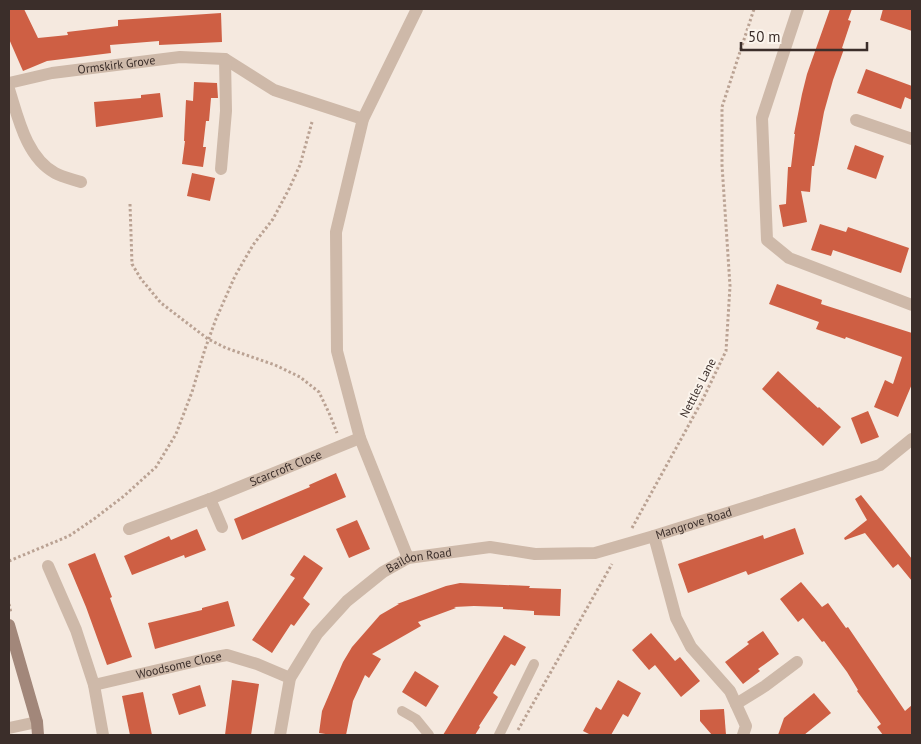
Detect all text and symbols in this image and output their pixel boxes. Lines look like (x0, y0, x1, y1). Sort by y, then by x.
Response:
scale bar (741, 20, 867, 52)
text: 50 m (748, 27, 781, 46)
street label: Ormskirk Grove (77, 52, 156, 77)
street label: Nettles Lane (676, 356, 719, 420)
street label: Scarcroft Close (247, 446, 324, 489)
street label: Mangrove Road (654, 504, 734, 542)
street label: Baildon Road (383, 544, 452, 576)
street label: Woodsome Close (135, 648, 223, 682)

